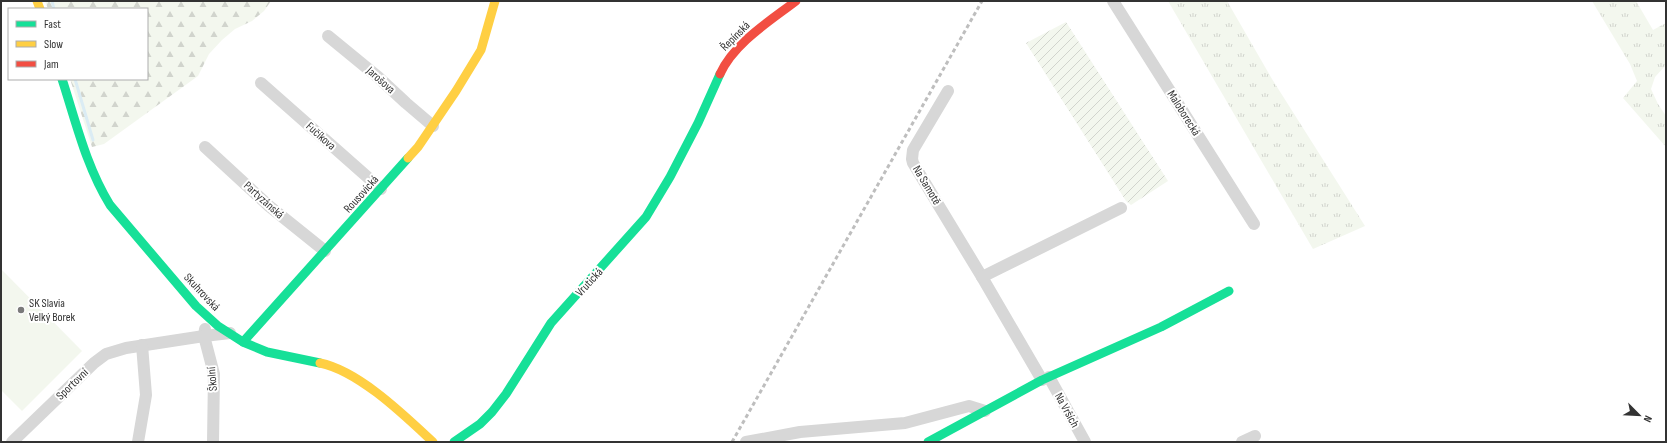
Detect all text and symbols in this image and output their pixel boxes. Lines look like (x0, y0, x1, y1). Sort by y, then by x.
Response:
legend (8, 8, 148, 80)
text: Fast (44, 17, 61, 32)
street label: Řepínská (717, 18, 754, 54)
text: Slow (44, 37, 63, 52)
text: Jam (43, 57, 59, 72)
street label: Jarošova (362, 63, 398, 97)
street label: Maloborecká (1164, 88, 1204, 139)
street label: Fučíkova (303, 119, 339, 154)
street label: Na Samotě (909, 163, 944, 208)
street label: Rousovická (341, 172, 382, 216)
street label: Partyzánská (240, 178, 287, 223)
street label: Vrutická (572, 265, 607, 300)
street label: Skuhrovská (180, 270, 223, 315)
place label: SK Slavia Velký Borek (29, 296, 76, 325)
marker: SK Slavia Velký Borek (16, 305, 26, 315)
street label: Sportovní (53, 365, 92, 403)
street label: Školní (204, 366, 221, 392)
street label: Na Vrších (1051, 390, 1082, 430)
north arrow (1619, 395, 1659, 435)
text: N (1640, 414, 1655, 424)

